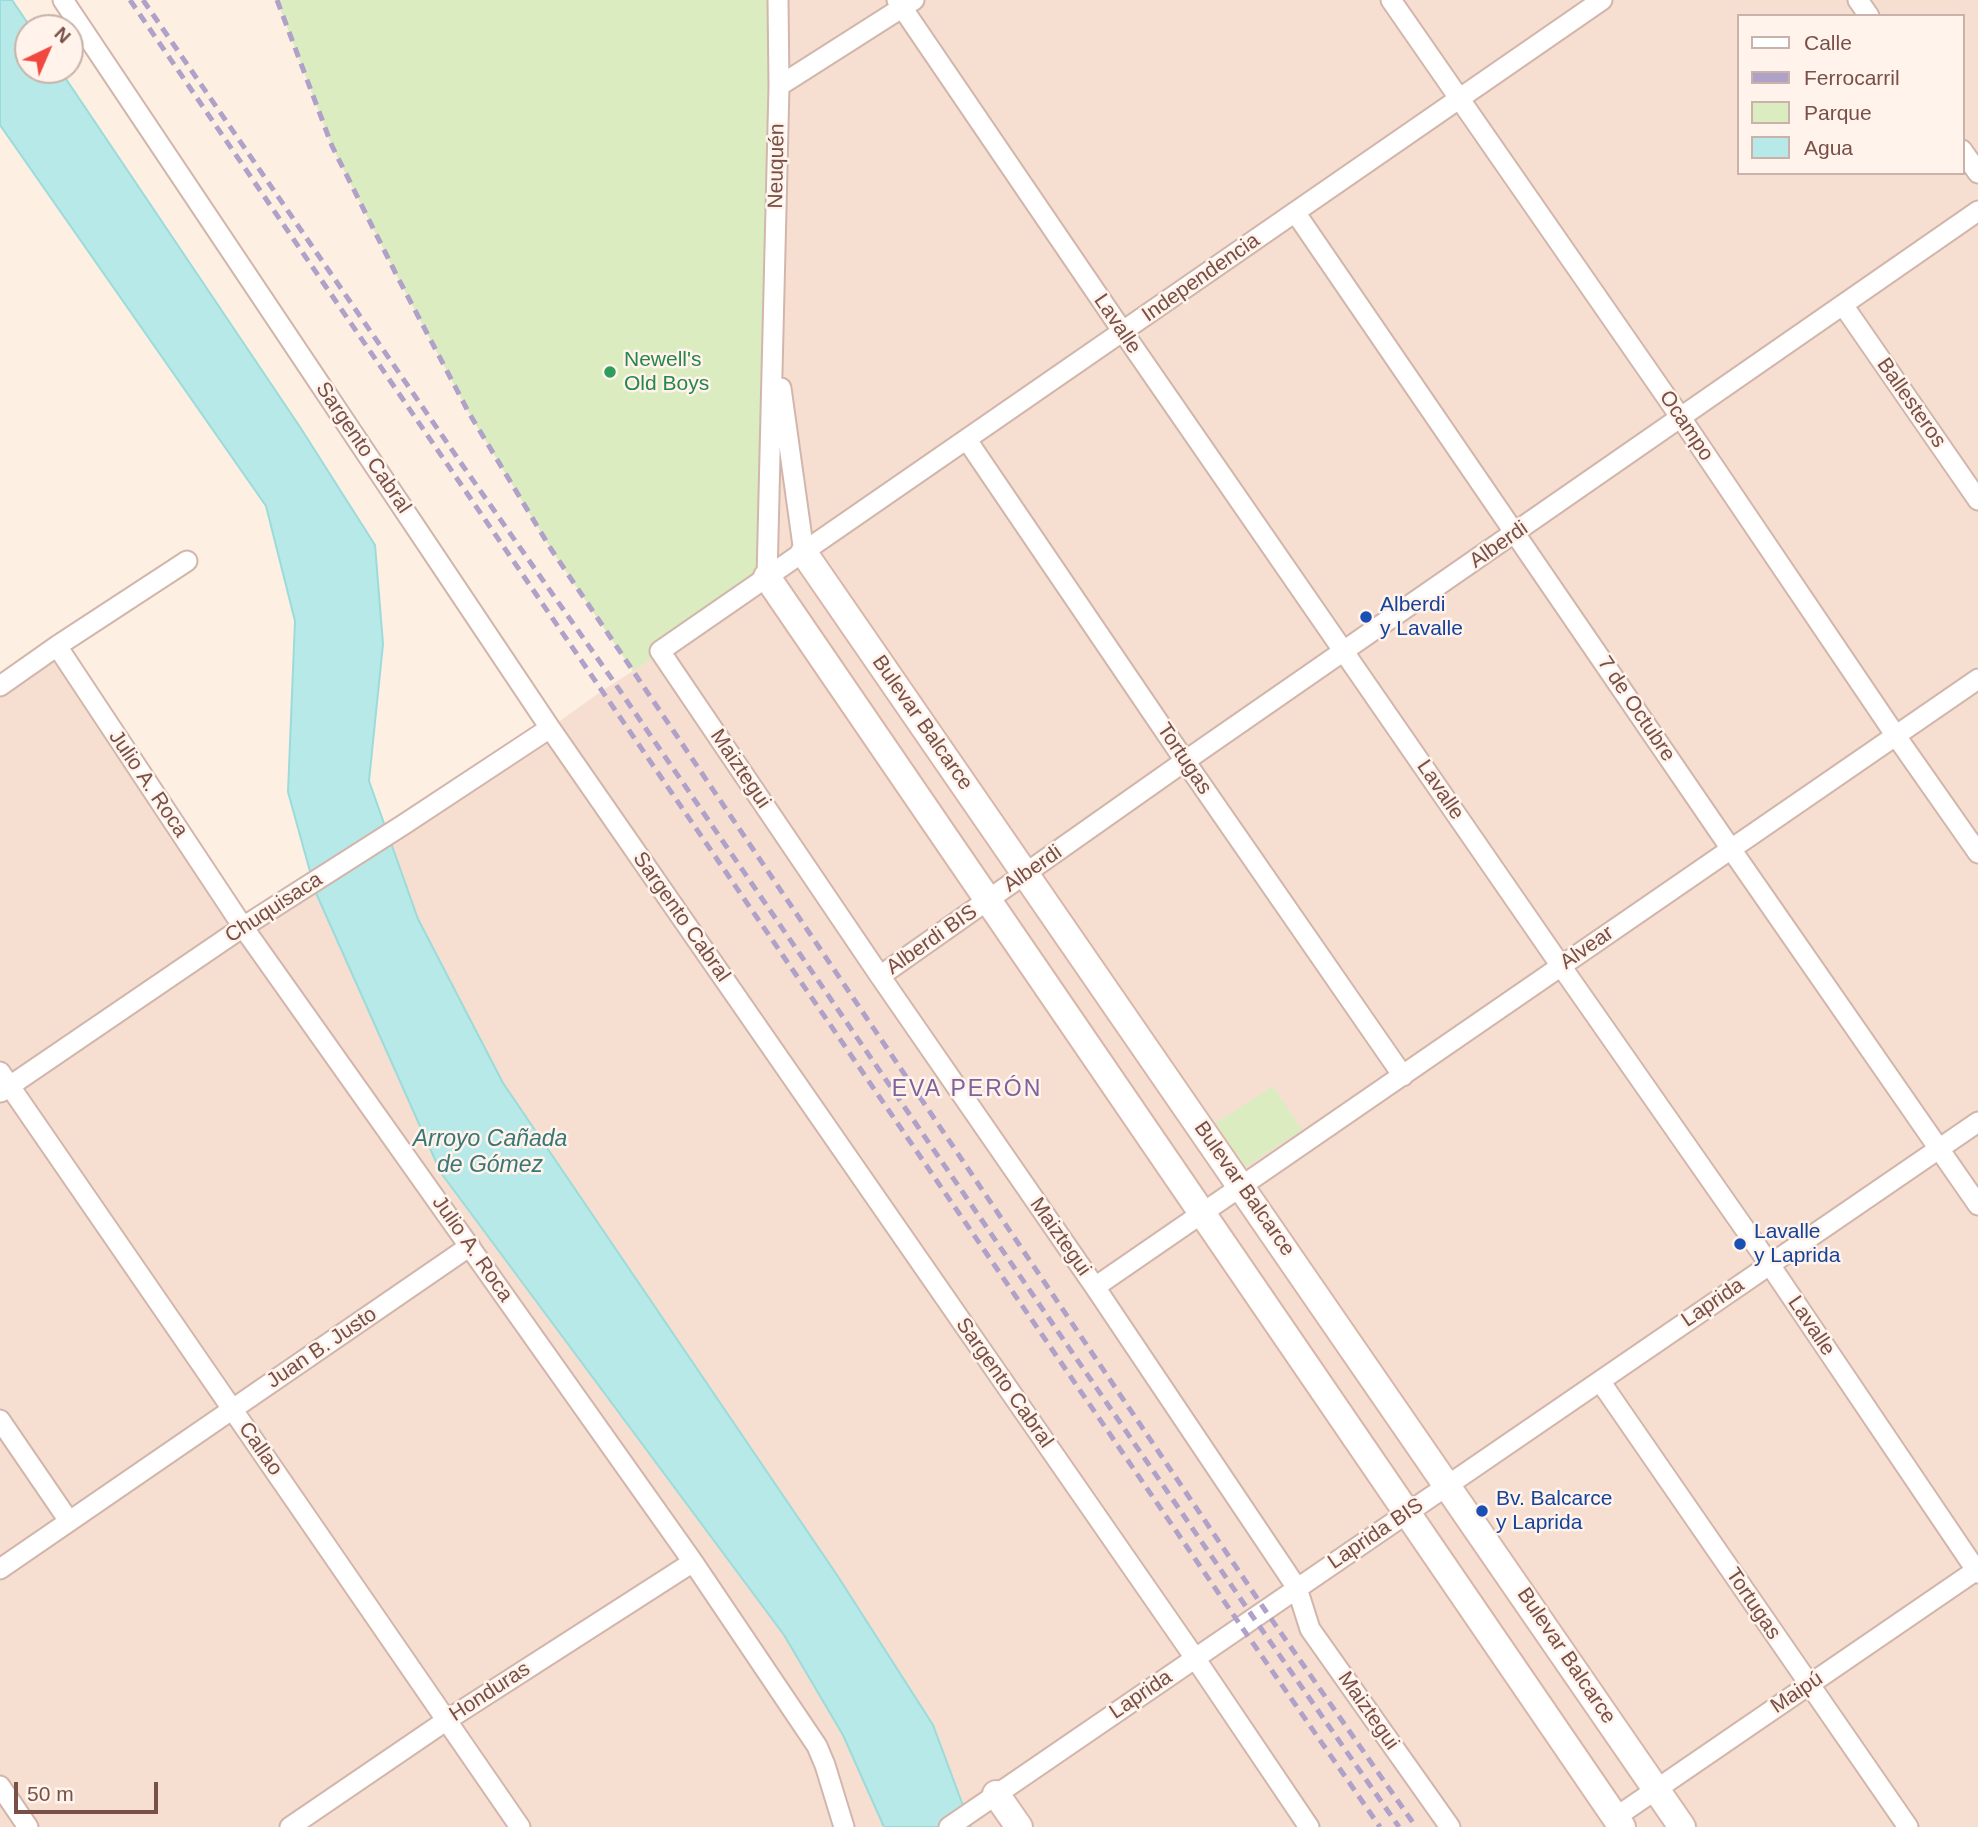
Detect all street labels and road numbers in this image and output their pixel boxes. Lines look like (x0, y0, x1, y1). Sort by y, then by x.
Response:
street label: Neuquén (764, 123, 790, 209)
street label: Independencia (1137, 228, 1265, 328)
street label: Lavalle (1088, 289, 1146, 359)
street label: Ballesteros (1871, 353, 1951, 453)
street label: Sargento Cabral (310, 378, 416, 518)
street label: Ocampo (1653, 386, 1719, 466)
street label: Alberdi (1465, 516, 1533, 574)
street label: Bulevar Balcarce (866, 651, 978, 795)
street label: 7 de Octubre (1592, 652, 1680, 766)
street label: Tortugas (1151, 719, 1217, 799)
street label: Maiztegui (704, 725, 776, 813)
street label: Julio A. Roca (103, 726, 193, 842)
street label: Lavalle (1411, 755, 1469, 825)
street label: Alberdi (999, 840, 1067, 898)
street label: Sargento Cabral (627, 847, 735, 987)
street label: Chuquisaca (221, 867, 327, 949)
street label: Alberdi BIS (882, 900, 982, 980)
street label: Alvear (1555, 921, 1619, 975)
street label: Bulevar Balcarce (1188, 1117, 1300, 1261)
street label: Julio A. Roca (426, 1191, 518, 1307)
street label: Maiztegui (1024, 1193, 1096, 1281)
street label: Laprida (1677, 1273, 1749, 1333)
street label: Lavalle (1782, 1291, 1840, 1361)
street label: Juan B. Justo (262, 1302, 382, 1394)
street label: Sargento Cabral (950, 1313, 1058, 1453)
street label: Callao (233, 1417, 287, 1481)
street label: Laprida BIS (1323, 1493, 1429, 1575)
street label: Tortugas (1720, 1564, 1786, 1644)
street label: Bulevar Balcarce (1511, 1583, 1621, 1729)
street label: Honduras (445, 1657, 535, 1727)
street label: Laprida (1105, 1665, 1177, 1725)
street label: Maiztegui (1332, 1667, 1404, 1755)
street label: Maipú (1766, 1667, 1828, 1719)

